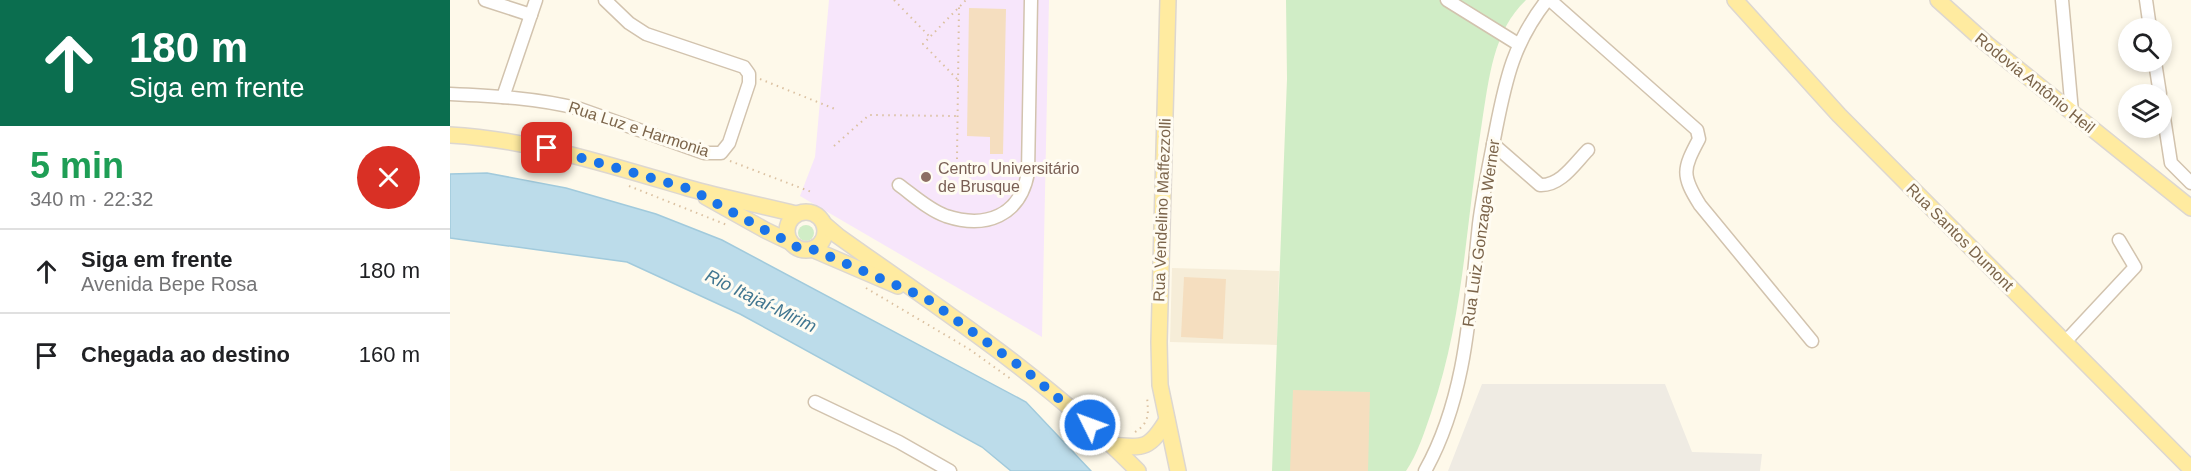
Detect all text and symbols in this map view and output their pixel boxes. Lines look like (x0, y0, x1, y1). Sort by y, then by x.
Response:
map controls (2118, 18, 2172, 138)
button: search (2118, 18, 2172, 72)
icon: ahead (30, 24, 108, 102)
text: 180 m (129, 24, 248, 71)
street label: Rodovia Antônio Heil (1972, 30, 2098, 136)
text: Siga em frente (129, 73, 305, 103)
button: layers (2118, 84, 2172, 138)
street label: Rua Luz e Harmonia (567, 98, 711, 160)
street label: Rua Vendelino Maffezzolli (1150, 118, 1174, 302)
pin (521, 122, 572, 173)
icon: arrive (530, 131, 563, 164)
street label: Rua Luiz Gonzaga Werner (1459, 138, 1503, 328)
text: 5 min (30, 145, 124, 186)
button: close (357, 146, 420, 209)
place label: Centro Universitário de Brusque (938, 160, 1079, 195)
marker: Centro Universitário de Brusque (919, 170, 933, 184)
street label: Rua Santos Dumont (1903, 180, 2017, 294)
text: 340 m · 22:32 (30, 188, 153, 210)
text: Siga em frente (81, 247, 233, 272)
icon: ahead (30, 255, 63, 288)
text: 180 m (359, 258, 420, 283)
water label: Rio Itajaí-Mirim (702, 265, 820, 337)
text: Avenida Bepe Rosa (81, 273, 257, 295)
icon: arrive (30, 339, 63, 372)
text: Chegada ao destino (81, 342, 290, 367)
text: 160 m (359, 342, 420, 367)
position arrow (1058, 393, 1122, 457)

